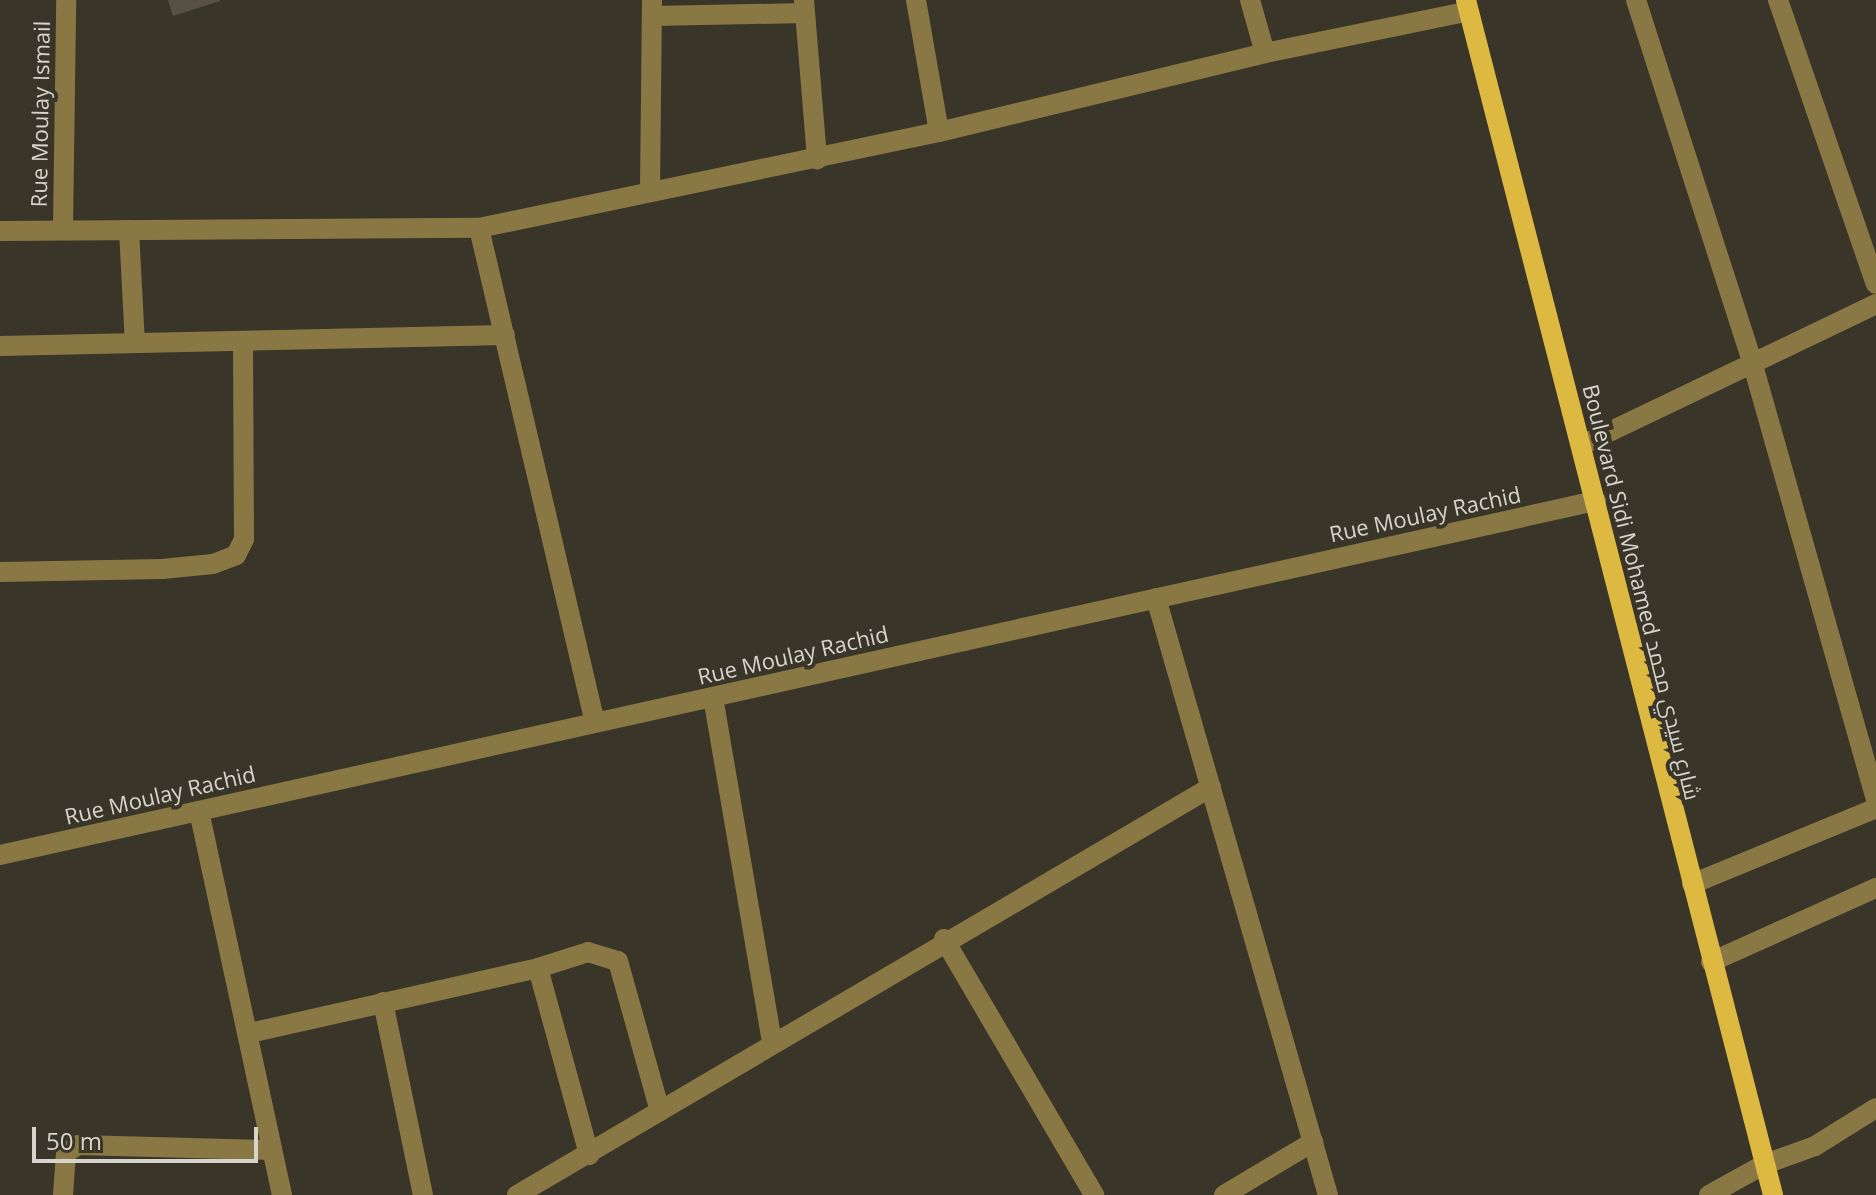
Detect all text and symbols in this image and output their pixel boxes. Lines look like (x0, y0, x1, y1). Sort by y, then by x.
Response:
street label: Rue Moulay Ismail (25, 21, 55, 207)
street label: Boulevard Sidi Mohamed شارع سيدي محمد (1577, 381, 1707, 803)
street label: Rue Moulay Rachid (1327, 481, 1523, 547)
street label: Rue Moulay Rachid (695, 620, 891, 690)
street label: Rue Moulay Rachid (62, 760, 258, 830)
scale bar (36, 1111, 262, 1161)
text: 50 m (46, 1124, 102, 1157)

